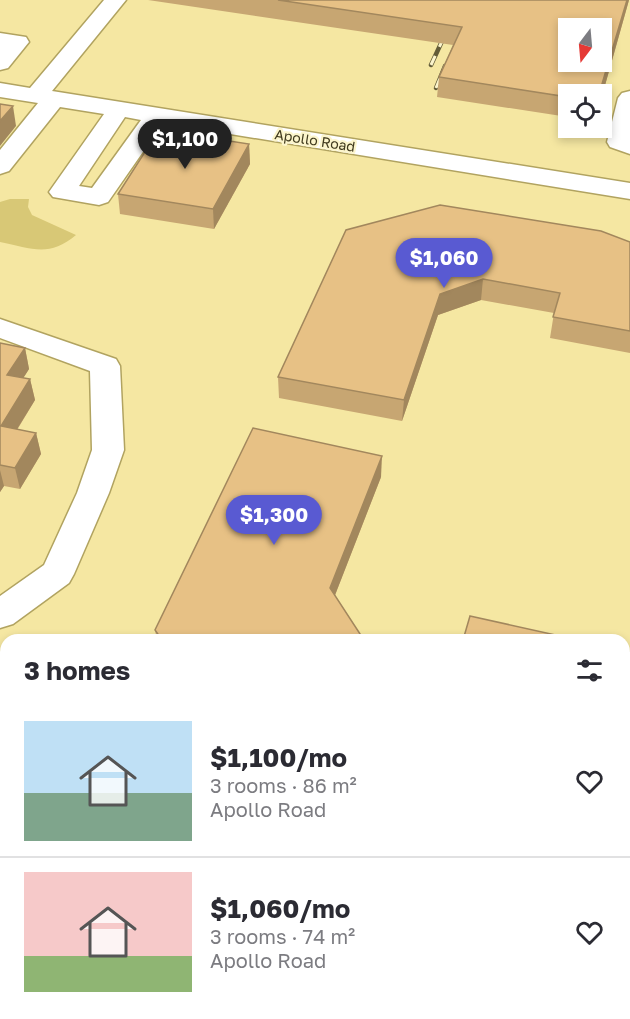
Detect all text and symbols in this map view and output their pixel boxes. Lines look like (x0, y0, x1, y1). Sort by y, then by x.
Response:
north arrow (558, 18, 612, 72)
map controls (558, 18, 612, 138)
button: locate (558, 84, 612, 138)
pin: $1,100 (136, 119, 234, 170)
street label: Apollo Road (273, 125, 357, 155)
text: $1,100 (152, 126, 218, 150)
pin: $1,060 (395, 238, 493, 289)
text: $1,060 (410, 245, 478, 269)
pin: $1,300 (225, 495, 323, 546)
text: $1,300 (240, 502, 308, 526)
icon: filters (573, 654, 606, 687)
text: 3 homes (24, 655, 130, 686)
text: $1,100/mo (210, 742, 347, 773)
icon: home (72, 745, 144, 817)
icon: heart (573, 765, 606, 798)
text: 3 rooms · 86 m² (210, 773, 357, 797)
text: Apollo Road (210, 797, 326, 821)
text: $1,060/mo (210, 893, 350, 924)
icon: home (72, 896, 144, 968)
icon: heart (573, 916, 606, 949)
text: 3 rooms · 74 m² (210, 924, 355, 948)
text: Apollo Road (210, 948, 326, 972)

